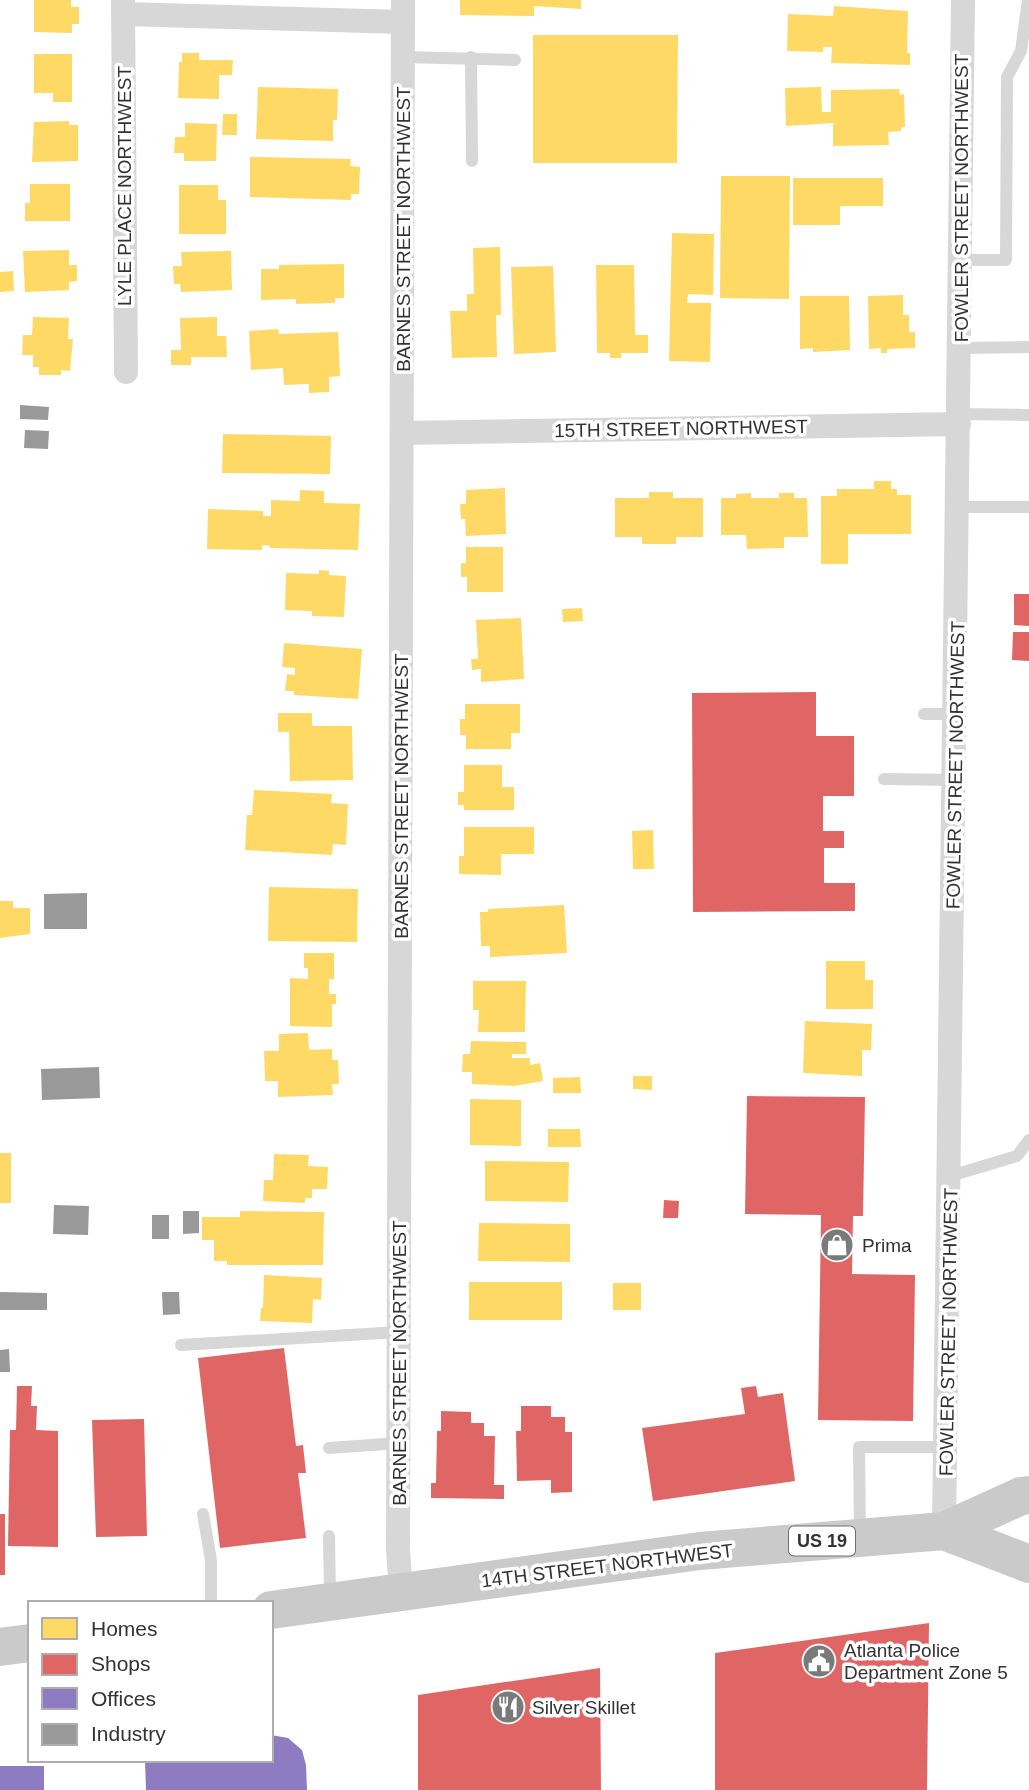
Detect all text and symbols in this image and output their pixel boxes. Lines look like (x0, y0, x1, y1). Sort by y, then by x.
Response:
street label: FOWLER STREET NORTHWEST (951, 53, 972, 342)
street label: LYLE PLACE NORTHWEST (114, 66, 135, 306)
street label: BARNES STREET NORTHWEST (393, 86, 414, 372)
street label: 15TH STREET NORTHWEST (554, 416, 808, 441)
street label: FOWLER STREET NORTHWEST (942, 620, 969, 909)
street label: BARNES STREET NORTHWEST (391, 653, 412, 939)
street label: FOWLER STREET NORTHWEST (935, 1187, 962, 1476)
street label: BARNES STREET NORTHWEST (389, 1220, 410, 1506)
shop icon: Prima (818, 1226, 856, 1264)
place label: Prima (862, 1235, 912, 1256)
road number: US 19 (789, 1526, 855, 1556)
street label: 14TH STREET NORTHWEST (480, 1540, 735, 1591)
legend (28, 1601, 273, 1762)
text: Homes (91, 1617, 158, 1640)
place label: Atlanta Police Department Zone 5 (844, 1640, 1008, 1683)
public building icon: Atlanta Police Department Zone 5 (800, 1642, 838, 1680)
text: Shops (91, 1652, 151, 1675)
text: Offices (91, 1687, 156, 1710)
restaurant icon: Silver Skillet (489, 1688, 527, 1726)
place label: Silver Skillet (532, 1697, 636, 1718)
text: Industry (91, 1722, 166, 1745)

